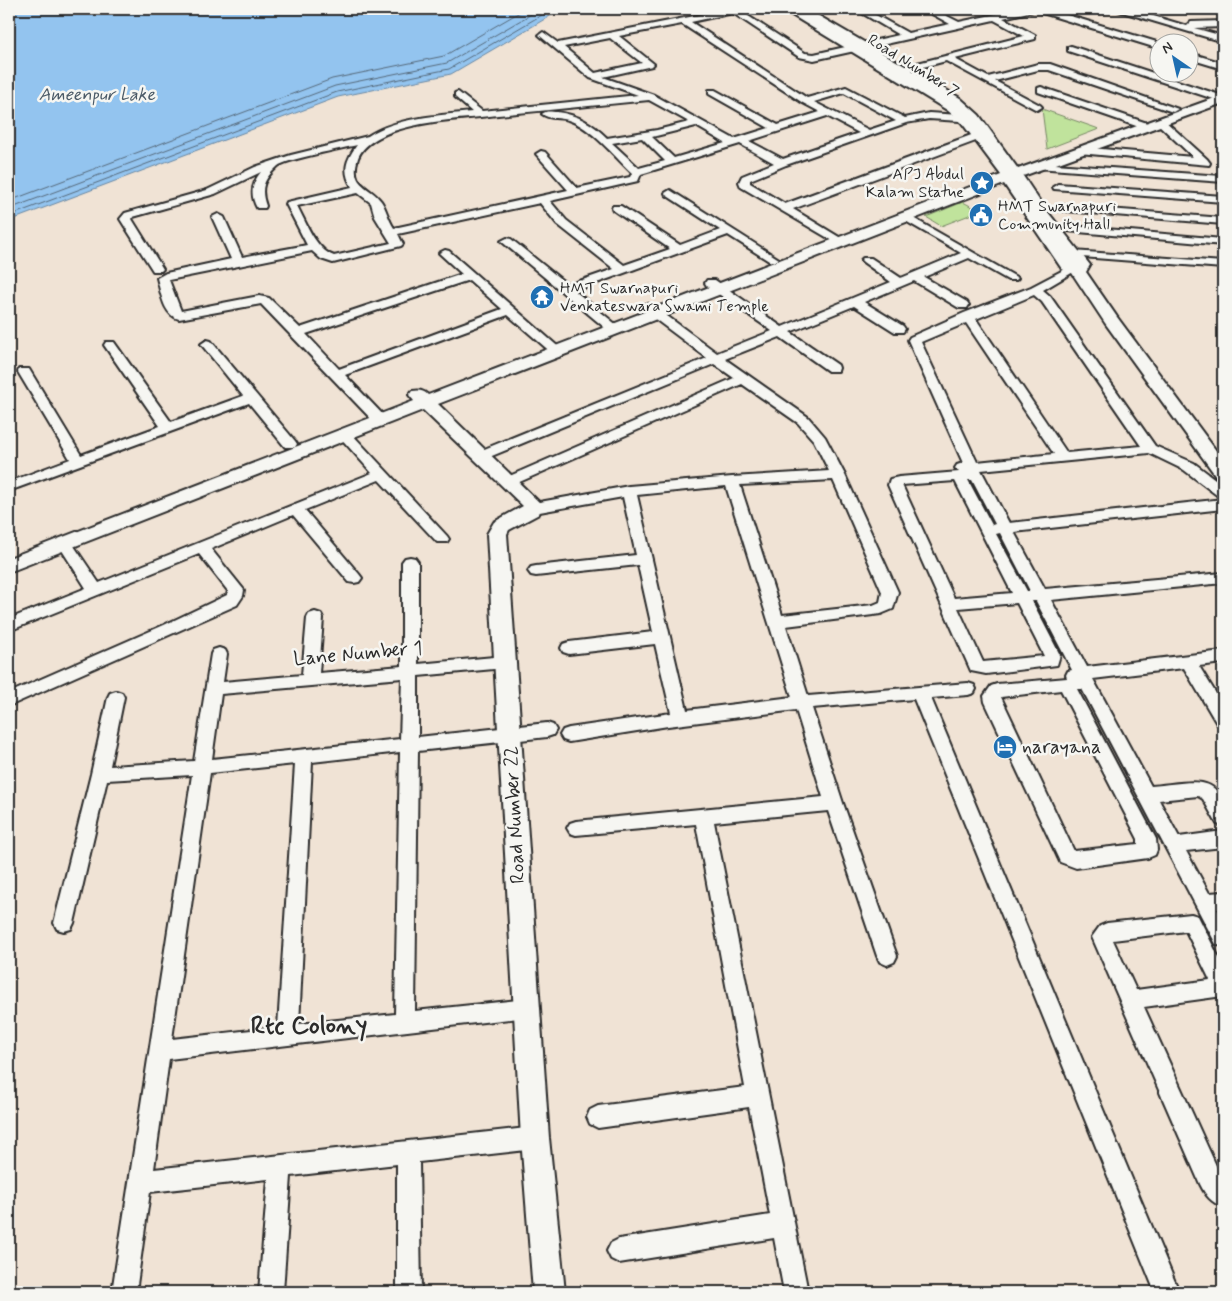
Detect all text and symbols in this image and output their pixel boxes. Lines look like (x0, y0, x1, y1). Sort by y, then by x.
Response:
street label: Road Number 7 (863, 30, 963, 103)
north arrow (1150, 32, 1200, 82)
text: N (1158, 38, 1176, 58)
water label: Ameenpur Lake (39, 83, 156, 107)
place label: APJ Abdul Kalam Statue (866, 164, 964, 203)
place icon: APJ Abdul Kalam Statue (969, 170, 995, 196)
place label: HMT Swarnapuri Community Hall (998, 196, 1116, 235)
public building icon: HMT Swarnapuri Community Hall (968, 202, 994, 228)
place label: HMT Swarnapuri Venkateswara Swami Temple (560, 278, 769, 317)
temple icon: HMT Swarnapuri Venkateswara Swami Temple (529, 284, 555, 310)
street label: Lane Number 1 (292, 635, 424, 673)
hotel icon: narayana (992, 734, 1018, 760)
place label: narayana (1022, 734, 1101, 761)
street label: Road Number 22 (498, 745, 532, 885)
district label: Rtc Colony (251, 1010, 368, 1043)

